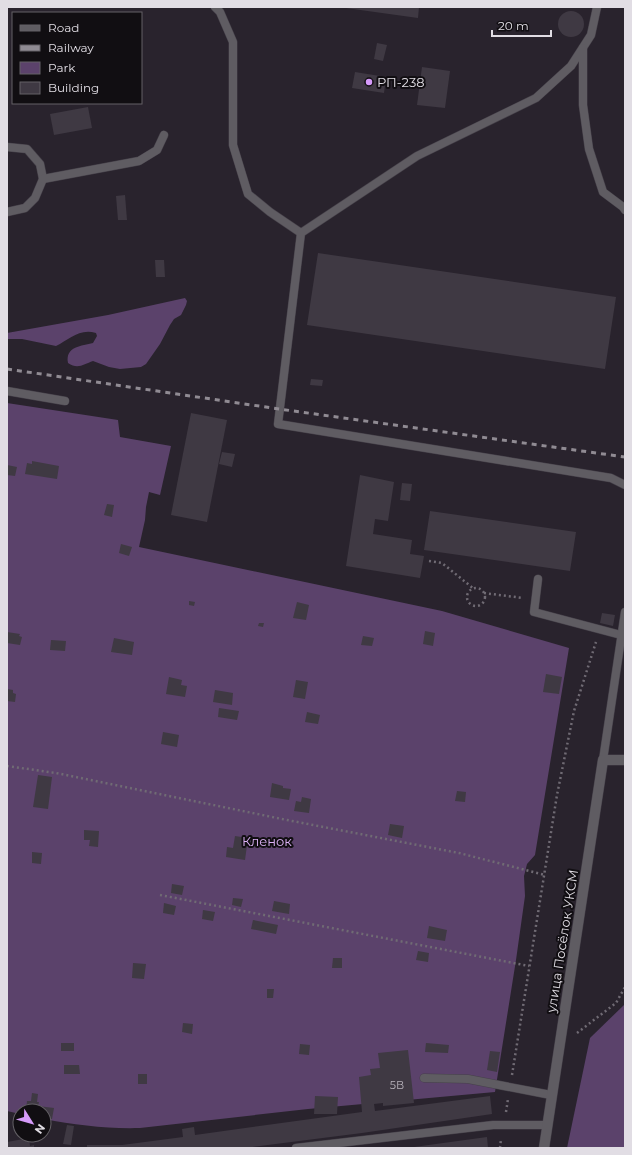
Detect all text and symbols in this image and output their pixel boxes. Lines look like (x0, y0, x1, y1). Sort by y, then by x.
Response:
legend (12, 12, 142, 104)
scale bar (492, 12, 551, 38)
text: 20 m (498, 18, 529, 33)
text: Road (48, 20, 79, 35)
text: Railway (48, 40, 94, 55)
text: Park (48, 60, 76, 75)
place label: РП-238 (377, 74, 425, 90)
marker: РП-238 (364, 77, 374, 87)
text: Building (48, 80, 99, 95)
park label: Кленок (242, 833, 292, 849)
street label: улица Посёлок УКСМ (543, 868, 581, 1015)
house number: 5В (390, 1078, 404, 1092)
north arrow (12, 1103, 52, 1143)
text: N (32, 1121, 48, 1137)

